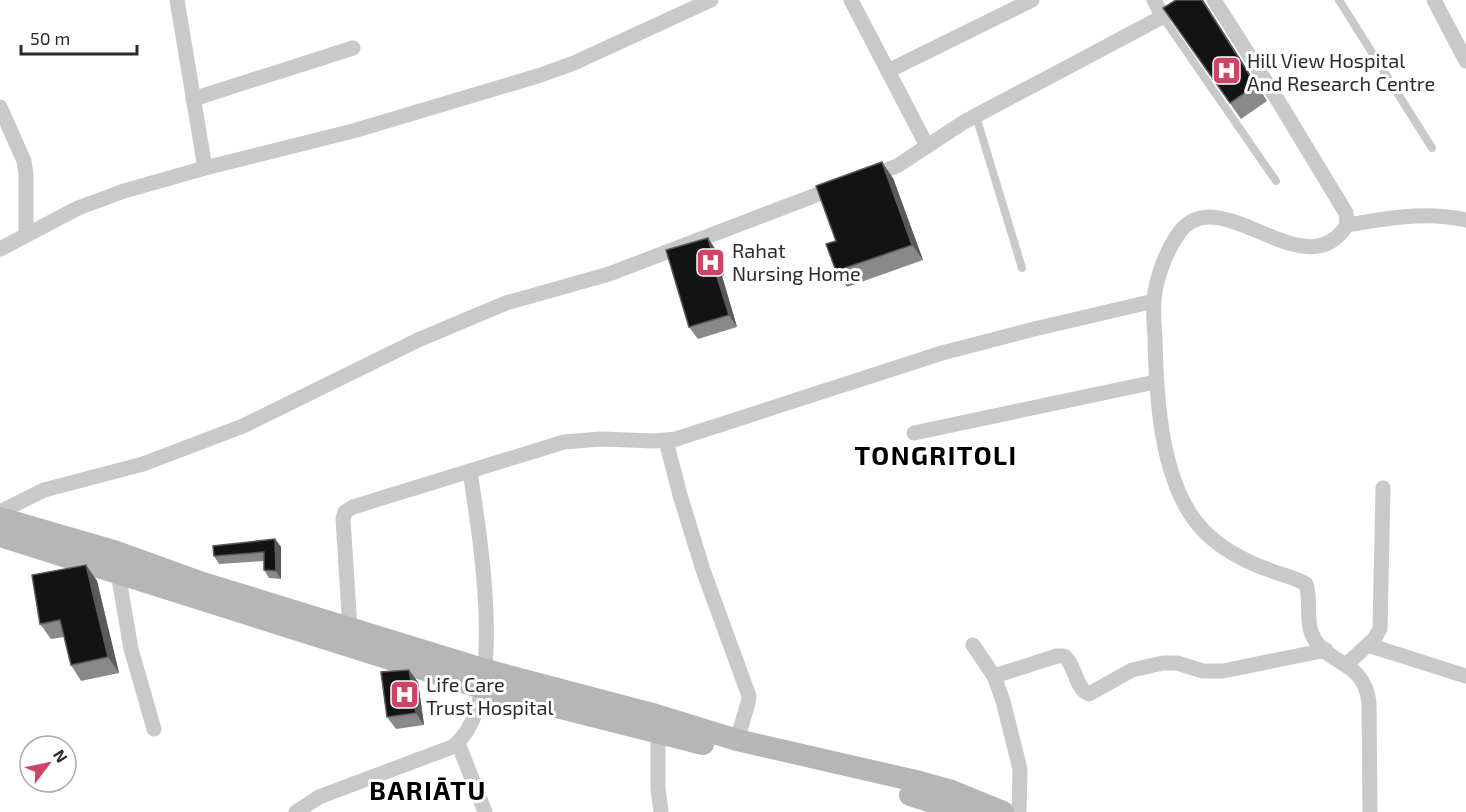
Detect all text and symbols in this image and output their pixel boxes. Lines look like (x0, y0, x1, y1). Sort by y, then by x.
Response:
scale bar (21, 18, 136, 56)
text: 50 m (30, 27, 70, 49)
place label: Hill View Hospital And Research Centre (1247, 48, 1435, 95)
hospital icon: Hill View Hospital And Research Centre (1210, 55, 1242, 87)
place label: Rahat Nursing Home (732, 238, 861, 285)
hospital icon: Rahat Nursing Home (695, 246, 727, 278)
district label: TONGRITOLI (854, 439, 1018, 470)
place label: Life Care Trust Hospital (426, 672, 553, 719)
hospital icon: Life Care Trust Hospital (389, 679, 421, 711)
north arrow (18, 734, 78, 794)
text: N (50, 746, 72, 766)
district label: BARIĀTU (369, 774, 487, 805)

